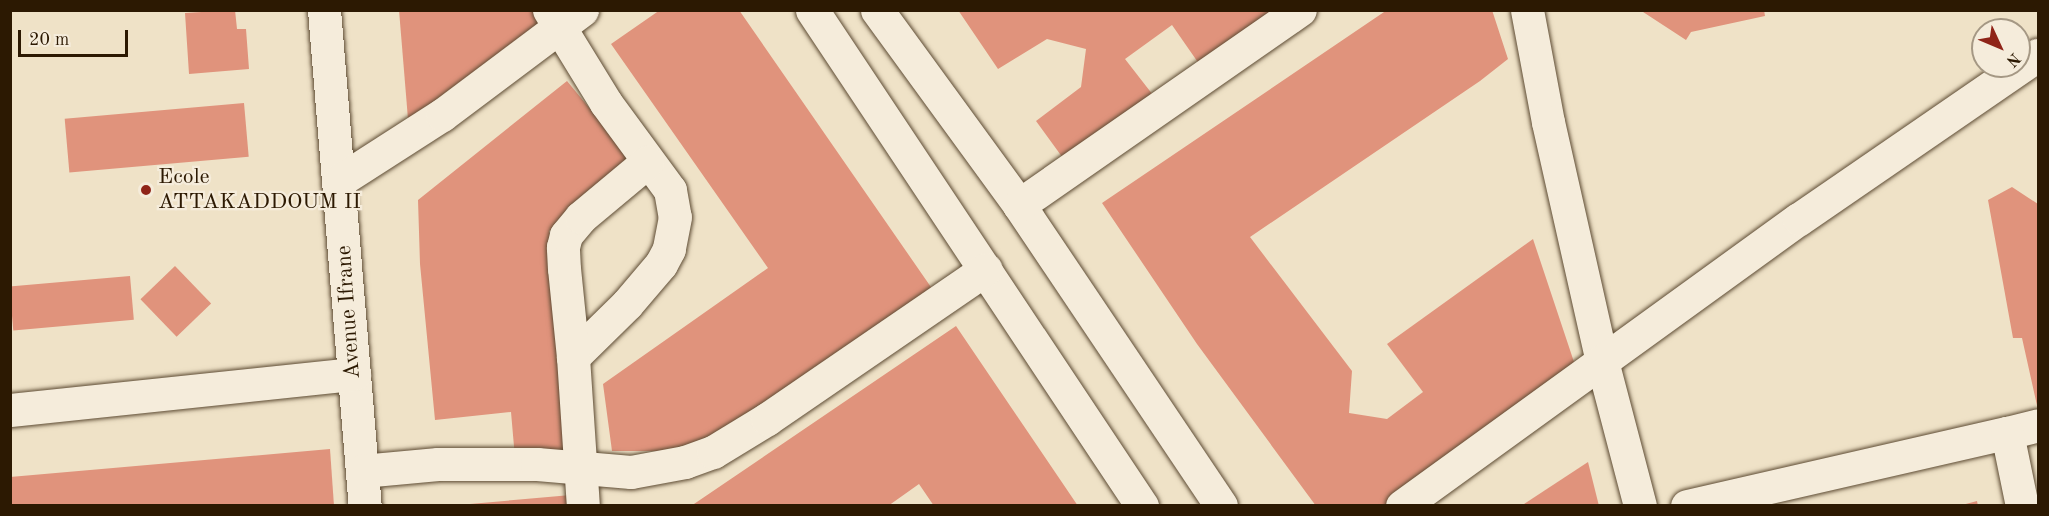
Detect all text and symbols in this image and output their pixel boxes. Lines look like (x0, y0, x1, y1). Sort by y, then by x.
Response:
scale bar (21, 18, 130, 56)
north arrow (1971, 18, 2031, 78)
text: 20 m (29, 31, 69, 49)
text: N (2003, 49, 2023, 69)
place label: Ecole ATTAKADDOUM II (158, 164, 361, 216)
marker: Ecole ATTAKADDOUM II (139, 183, 153, 197)
street label: Avenue Ifrane (331, 244, 367, 380)

